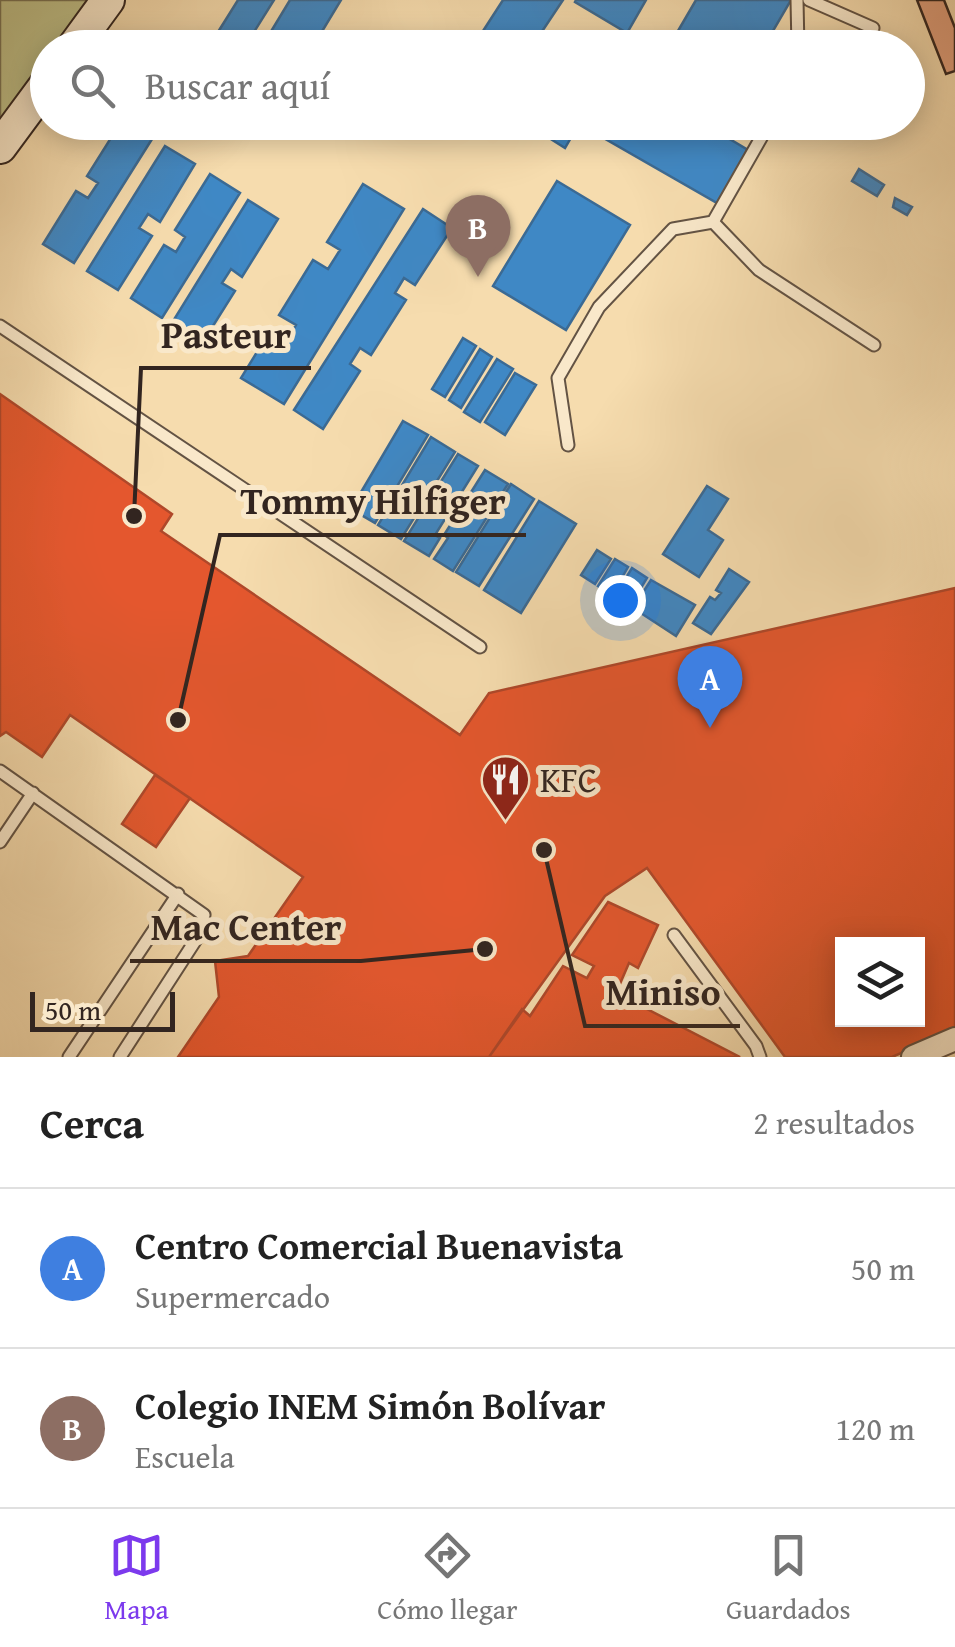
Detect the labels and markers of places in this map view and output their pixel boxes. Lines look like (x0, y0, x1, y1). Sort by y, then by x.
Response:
pin: B (446, 194, 510, 277)
callout: Pasteur (141, 300, 311, 368)
callout: Tommy Hilfiger (220, 467, 526, 535)
pin: A (678, 646, 742, 728)
restaurant icon: KFC (479, 754, 531, 822)
place label: KFC (540, 754, 597, 805)
callout: Mac Center (130, 893, 361, 961)
callout: Miniso (585, 958, 740, 1026)

